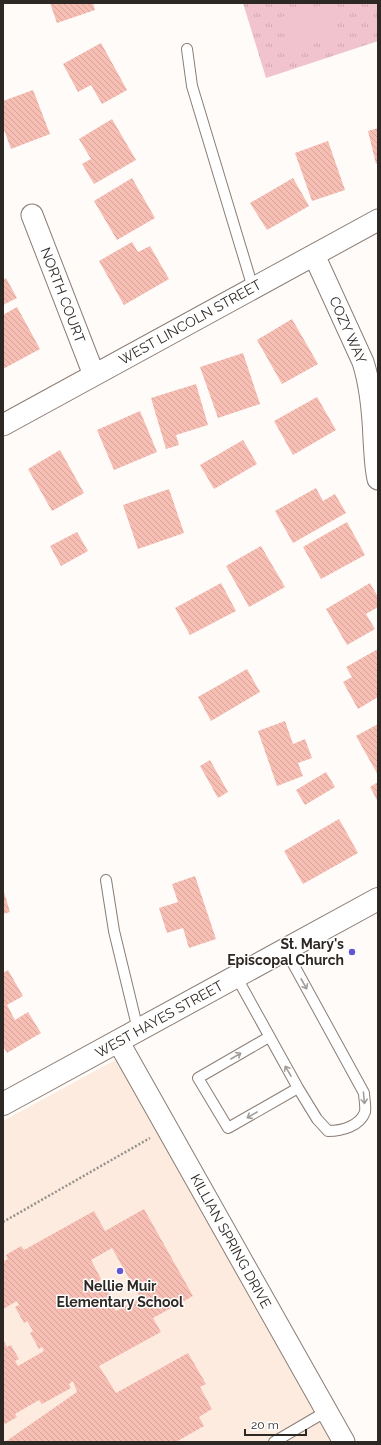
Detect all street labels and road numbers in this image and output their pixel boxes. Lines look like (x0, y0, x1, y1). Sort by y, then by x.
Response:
street label: NORTH COURT (37, 245, 89, 345)
street label: WEST LINCOLN STREET (116, 276, 264, 368)
street label: COZY WAY (326, 294, 370, 366)
street label: WEST HAYES STREET (92, 977, 226, 1061)
street label: KILLIAN SPRING DRIVE (187, 1171, 275, 1311)

